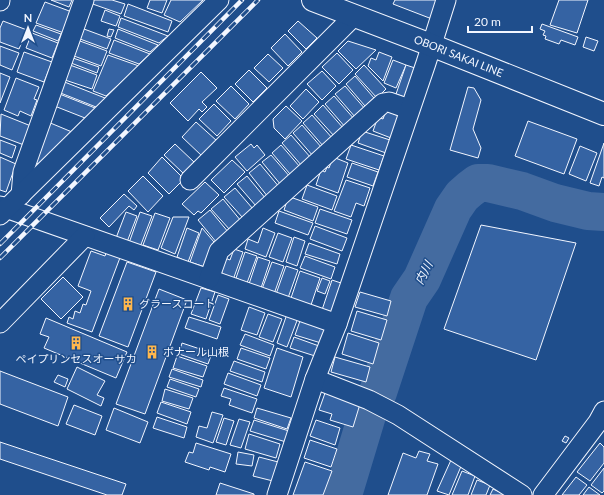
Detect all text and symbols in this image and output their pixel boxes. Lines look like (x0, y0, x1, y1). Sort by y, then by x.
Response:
north arrow (8, 8, 48, 48)
scale bar (468, 8, 532, 34)
text: N (24, 11, 32, 24)
text: 20 m (474, 14, 501, 29)
street label: OBORI SAKAI LINE (412, 32, 505, 79)
water label: 内川 (411, 257, 437, 287)
building icon: グラースコート (120, 296, 136, 312)
place label: グラースコート (139, 297, 215, 310)
building icon: ペイプリンセスオーサカ (68, 335, 84, 351)
building icon: ボナール山根 (144, 344, 160, 360)
place label: ボナール山根 (163, 345, 229, 358)
place label: ペイプリンセスオーサカ (16, 352, 136, 365)

